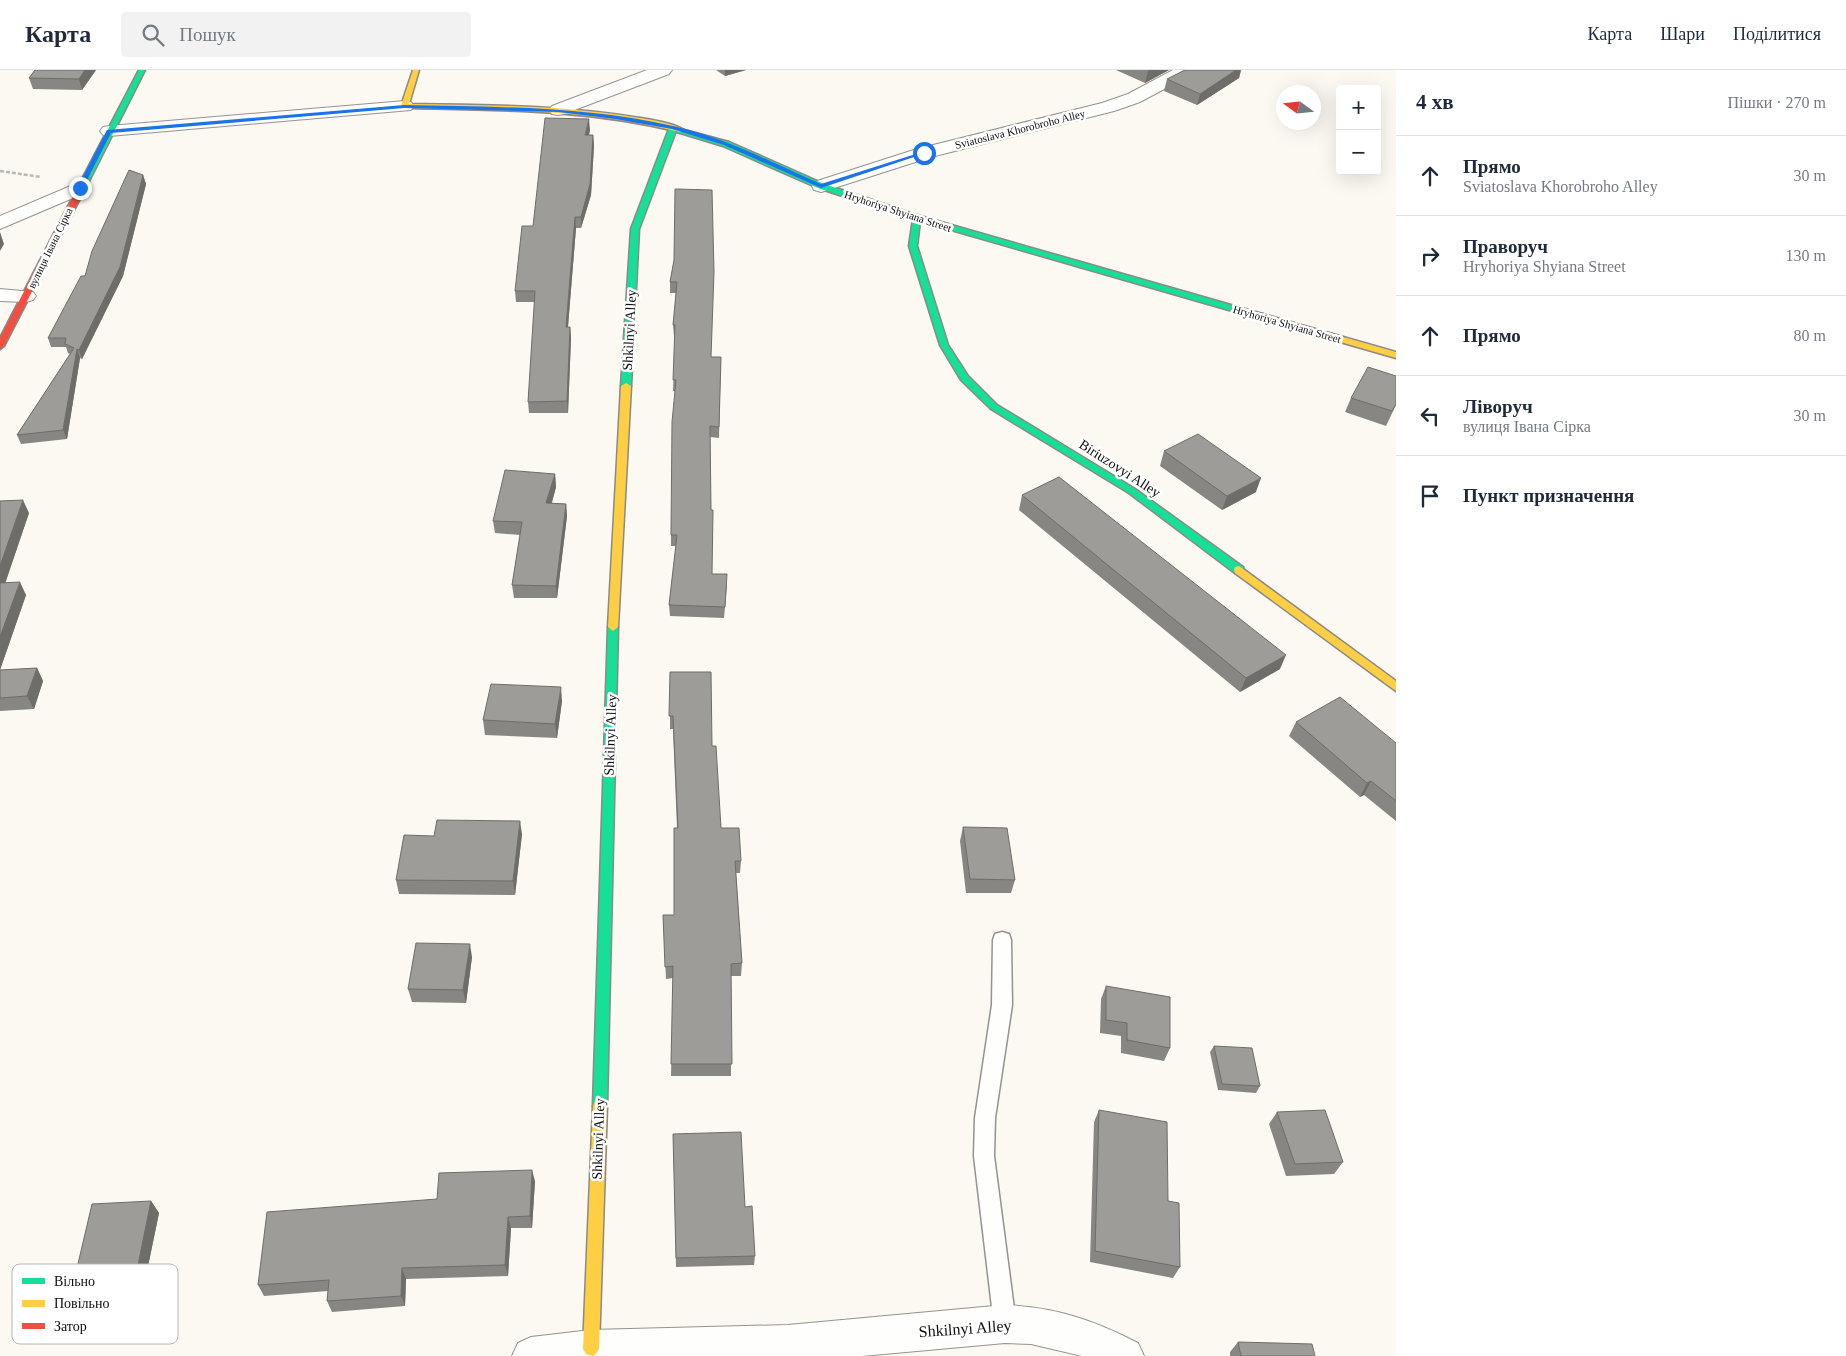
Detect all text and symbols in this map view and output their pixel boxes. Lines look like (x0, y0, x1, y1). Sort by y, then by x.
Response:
search box (121, 12, 471, 57)
text: Карта (25, 21, 91, 47)
icon: search (139, 21, 167, 49)
text: Пошук (179, 24, 236, 45)
text: Карта (1588, 24, 1632, 44)
text: Шари (1660, 24, 1705, 44)
text: Поділитися (1733, 24, 1821, 44)
north arrow (1276, 85, 1321, 130)
map controls (1336, 85, 1381, 175)
button: + (1336, 85, 1381, 130)
text: 4 хв (1416, 90, 1454, 114)
text: Пішки · 270 m (1728, 94, 1826, 111)
street label: Sviatoslava Khorobroho Alley (954, 107, 1087, 151)
button: − (1336, 130, 1381, 175)
route start (913, 142, 936, 165)
text: Прямо (1463, 156, 1521, 177)
icon: ahead (1416, 162, 1444, 190)
text: 30 m (1794, 167, 1826, 184)
route end (69, 177, 92, 200)
text: Sviatoslava Khorobroho Alley (1463, 178, 1658, 195)
street label: Hryhoriya Shyiana Street (843, 188, 953, 234)
street label: вулиця Івана Сірка (25, 206, 75, 290)
text: Праворуч (1463, 236, 1548, 257)
icon: right (1416, 242, 1444, 270)
text: 130 m (1786, 247, 1826, 264)
text: Hryhoriya Shyiana Street (1463, 258, 1626, 275)
street label: Shkilnyi Alley (620, 289, 639, 371)
street label: Hryhoriya Shyiana Street (1232, 303, 1342, 345)
icon: ahead (1416, 322, 1444, 350)
text: Прямо (1463, 325, 1521, 346)
text: 80 m (1794, 327, 1826, 344)
text: Ліворуч (1463, 396, 1533, 417)
icon: left (1416, 402, 1444, 430)
text: 30 m (1794, 407, 1826, 424)
text: вулиця Івана Сірка (1463, 418, 1591, 435)
street label: Biriuzovyi Alley (1076, 437, 1163, 500)
icon: arrive (1416, 482, 1444, 510)
text: Пункт призначення (1463, 485, 1634, 506)
street label: Shkilnyi Alley (602, 694, 619, 776)
street label: Shkilnyi Alley (590, 1098, 607, 1180)
legend (12, 1264, 178, 1344)
text: Вільно (54, 1274, 95, 1289)
text: Повільно (54, 1296, 109, 1311)
street label: Shkilnyi Alley (918, 1317, 1012, 1341)
text: Затор (54, 1319, 87, 1334)

